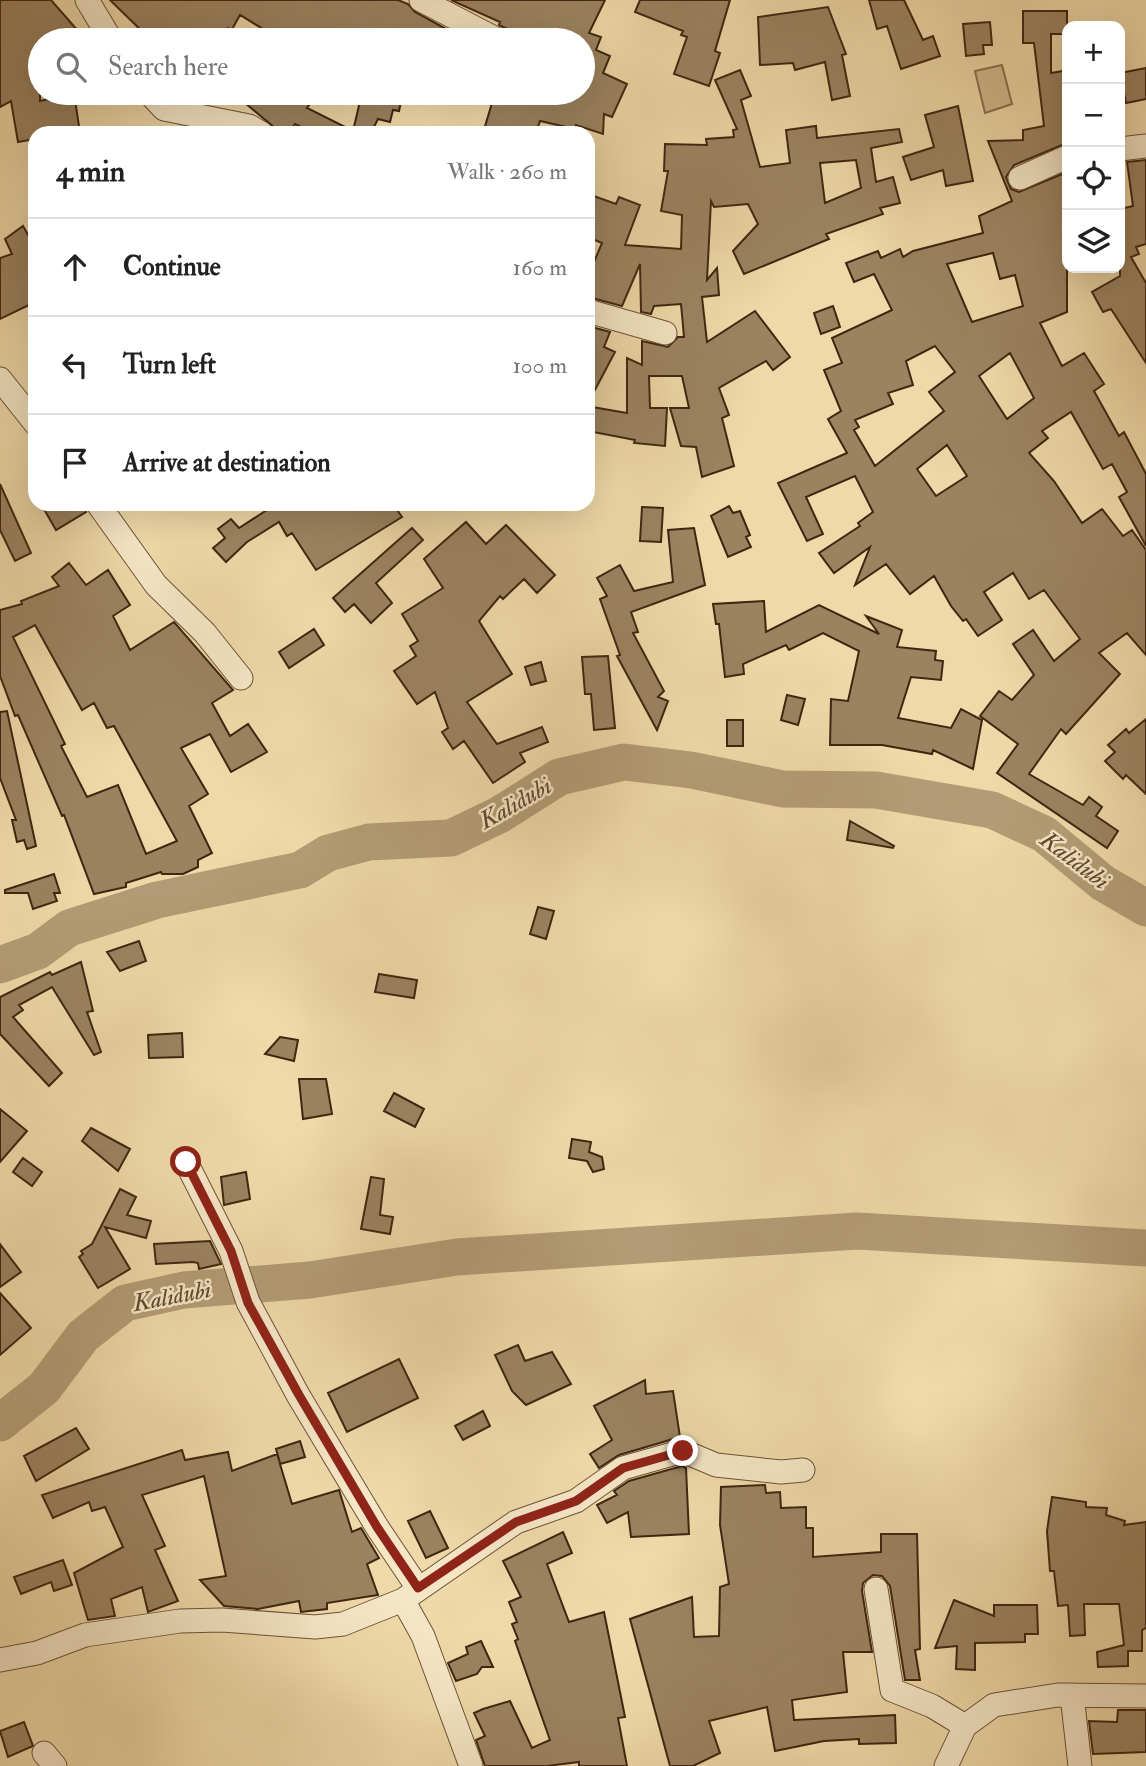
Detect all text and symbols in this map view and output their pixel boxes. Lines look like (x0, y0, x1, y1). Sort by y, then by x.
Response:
map controls (1062, 21, 1125, 273)
button: + (1062, 21, 1125, 84)
search box (28, 28, 595, 105)
icon: search (52, 48, 90, 86)
text: Search here (108, 51, 228, 83)
button: − (1062, 84, 1125, 147)
button: locate (1062, 147, 1125, 210)
text: 4 min (56, 153, 125, 190)
text: Walk · 260 m (447, 157, 567, 186)
button: layers (1062, 210, 1125, 273)
icon: ahead (56, 248, 94, 286)
text: Continue (123, 251, 221, 283)
text: 160 m (513, 253, 567, 282)
icon: left (56, 346, 94, 384)
text: Turn left (123, 349, 216, 381)
text: 100 m (513, 351, 567, 380)
icon: arrive (56, 444, 94, 482)
text: Arrive at destination (123, 447, 331, 479)
water label: Kalidubi (473, 770, 558, 837)
water label: Kalidubi (1033, 824, 1116, 897)
route start (170, 1146, 201, 1177)
water label: Kalidubi (129, 1274, 214, 1319)
route end (667, 1435, 698, 1466)

